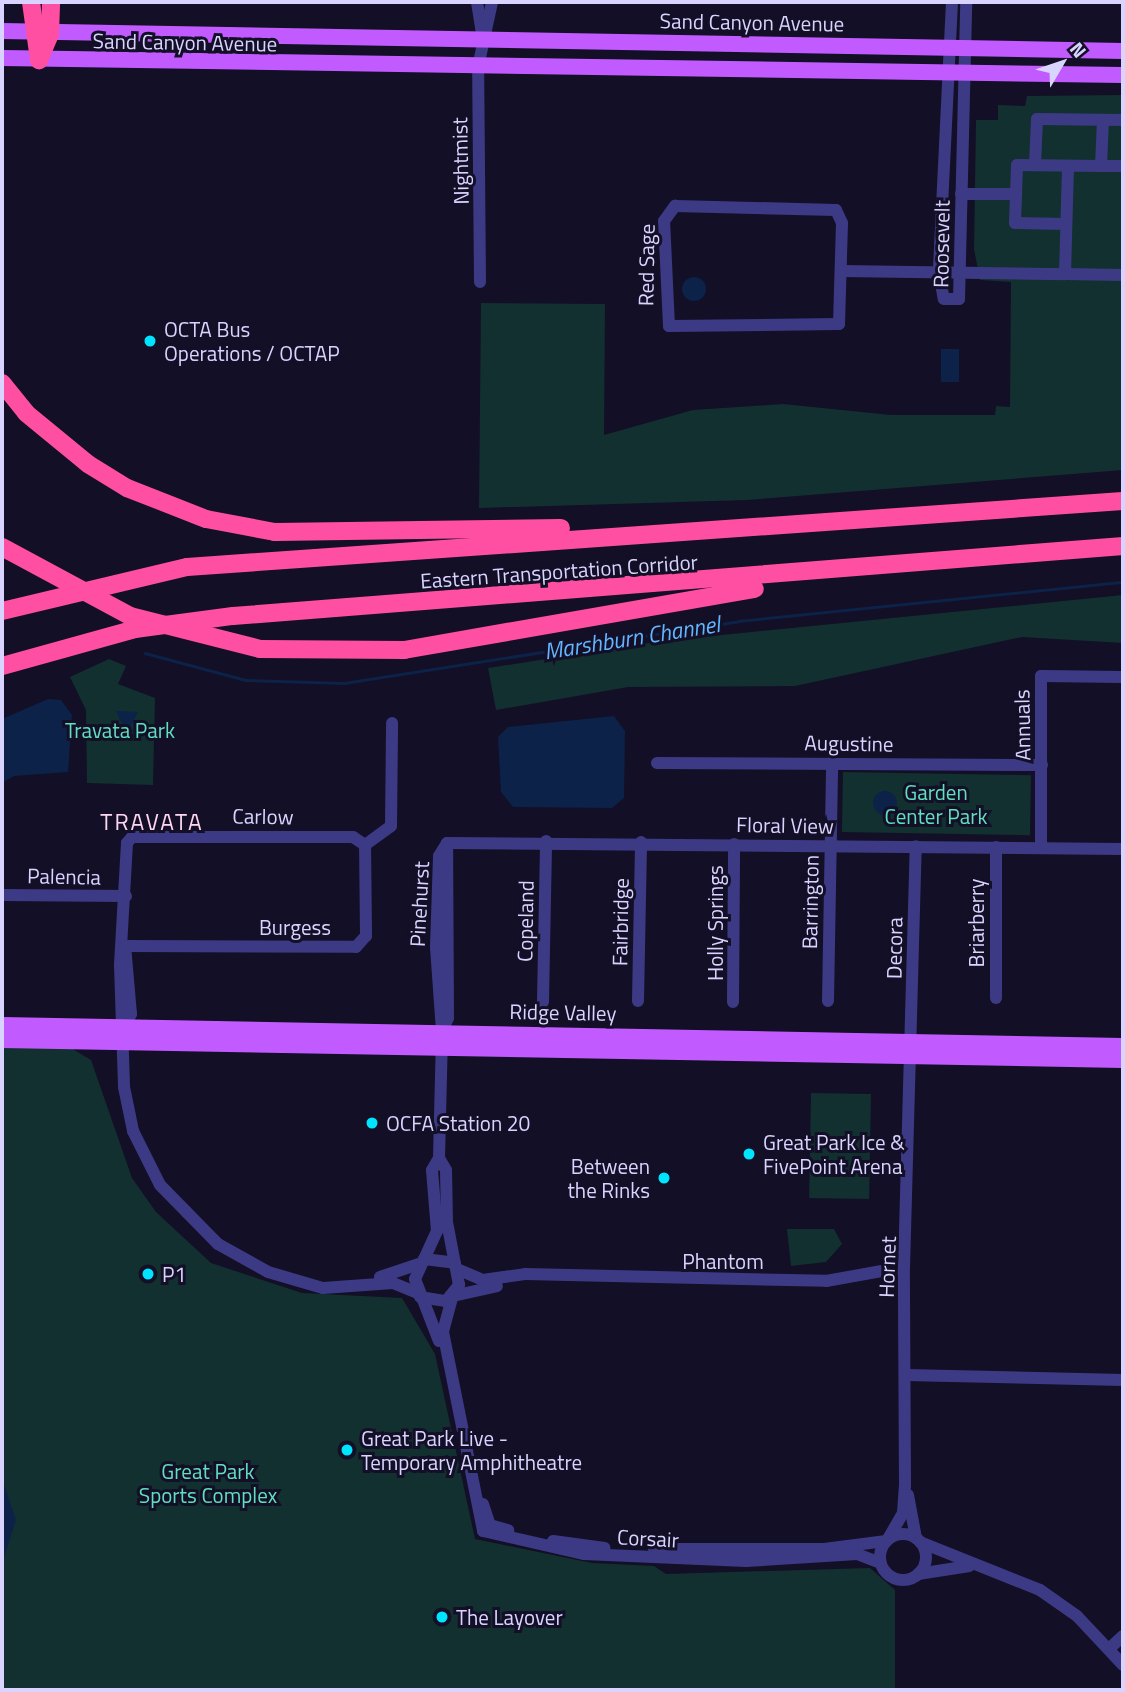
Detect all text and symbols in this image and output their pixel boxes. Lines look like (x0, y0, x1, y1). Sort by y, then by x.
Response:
street label: Sand Canyon Avenue (659, 8, 845, 36)
street label: Sand Canyon Avenue (92, 28, 278, 56)
north arrow (1027, 28, 1097, 98)
text: N (1063, 35, 1094, 64)
street label: Nightmist (447, 117, 473, 205)
street label: Roosevelt (928, 200, 954, 288)
street label: Red Sage (633, 224, 659, 306)
place label: OCTA Bus Operations / OCTAP (164, 316, 340, 366)
marker: OCTA Bus Operations / OCTAP (142, 333, 158, 349)
street label: Eastern Transportation Corridor (419, 549, 699, 593)
water label: Marshburn Channel (542, 610, 722, 666)
street label: Annuals (1009, 689, 1035, 761)
park label: Travata Park (65, 717, 175, 743)
street label: Augustine (804, 730, 894, 756)
park label: Garden Center Park (884, 779, 988, 829)
street label: Carlow (232, 803, 294, 829)
district label: TRAVATA (101, 808, 203, 836)
street label: Floral View (736, 812, 834, 838)
street label: Barrington (797, 855, 823, 949)
street label: Pinehurst (404, 861, 434, 947)
street label: Palencia (27, 863, 101, 889)
street label: Holly Springs (702, 865, 728, 981)
street label: Fairbridge (607, 878, 633, 966)
street label: Briarberry (963, 879, 989, 967)
street label: Copeland (512, 880, 538, 962)
street label: Burgess (259, 914, 331, 940)
street label: Decora (881, 917, 907, 979)
street label: Ridge Valley (509, 998, 617, 1026)
place label: OCFA Station 20 (386, 1110, 530, 1136)
marker: OCFA Station 20 (364, 1115, 380, 1131)
place label: Great Park Ice & FivePoint Arena (763, 1129, 905, 1179)
marker: Great Park Ice & FivePoint Arena (741, 1146, 757, 1162)
place label: Between the Rinks (567, 1153, 650, 1203)
marker: Between the Rinks (656, 1170, 672, 1186)
street label: Hornet (873, 1236, 901, 1298)
street label: Phantom (682, 1248, 764, 1274)
place label: P1 (162, 1261, 186, 1287)
marker: P1 (140, 1266, 156, 1282)
place label: Great Park Live - Temporary Amphitheatre (361, 1425, 582, 1475)
marker: Great Park Live - Temporary Amphitheatre (339, 1442, 355, 1458)
park label: Great Park Sports Complex (139, 1458, 277, 1508)
street label: Corsair (617, 1524, 679, 1552)
place label: The Layover (456, 1604, 563, 1630)
marker: The Layover (434, 1609, 450, 1625)

